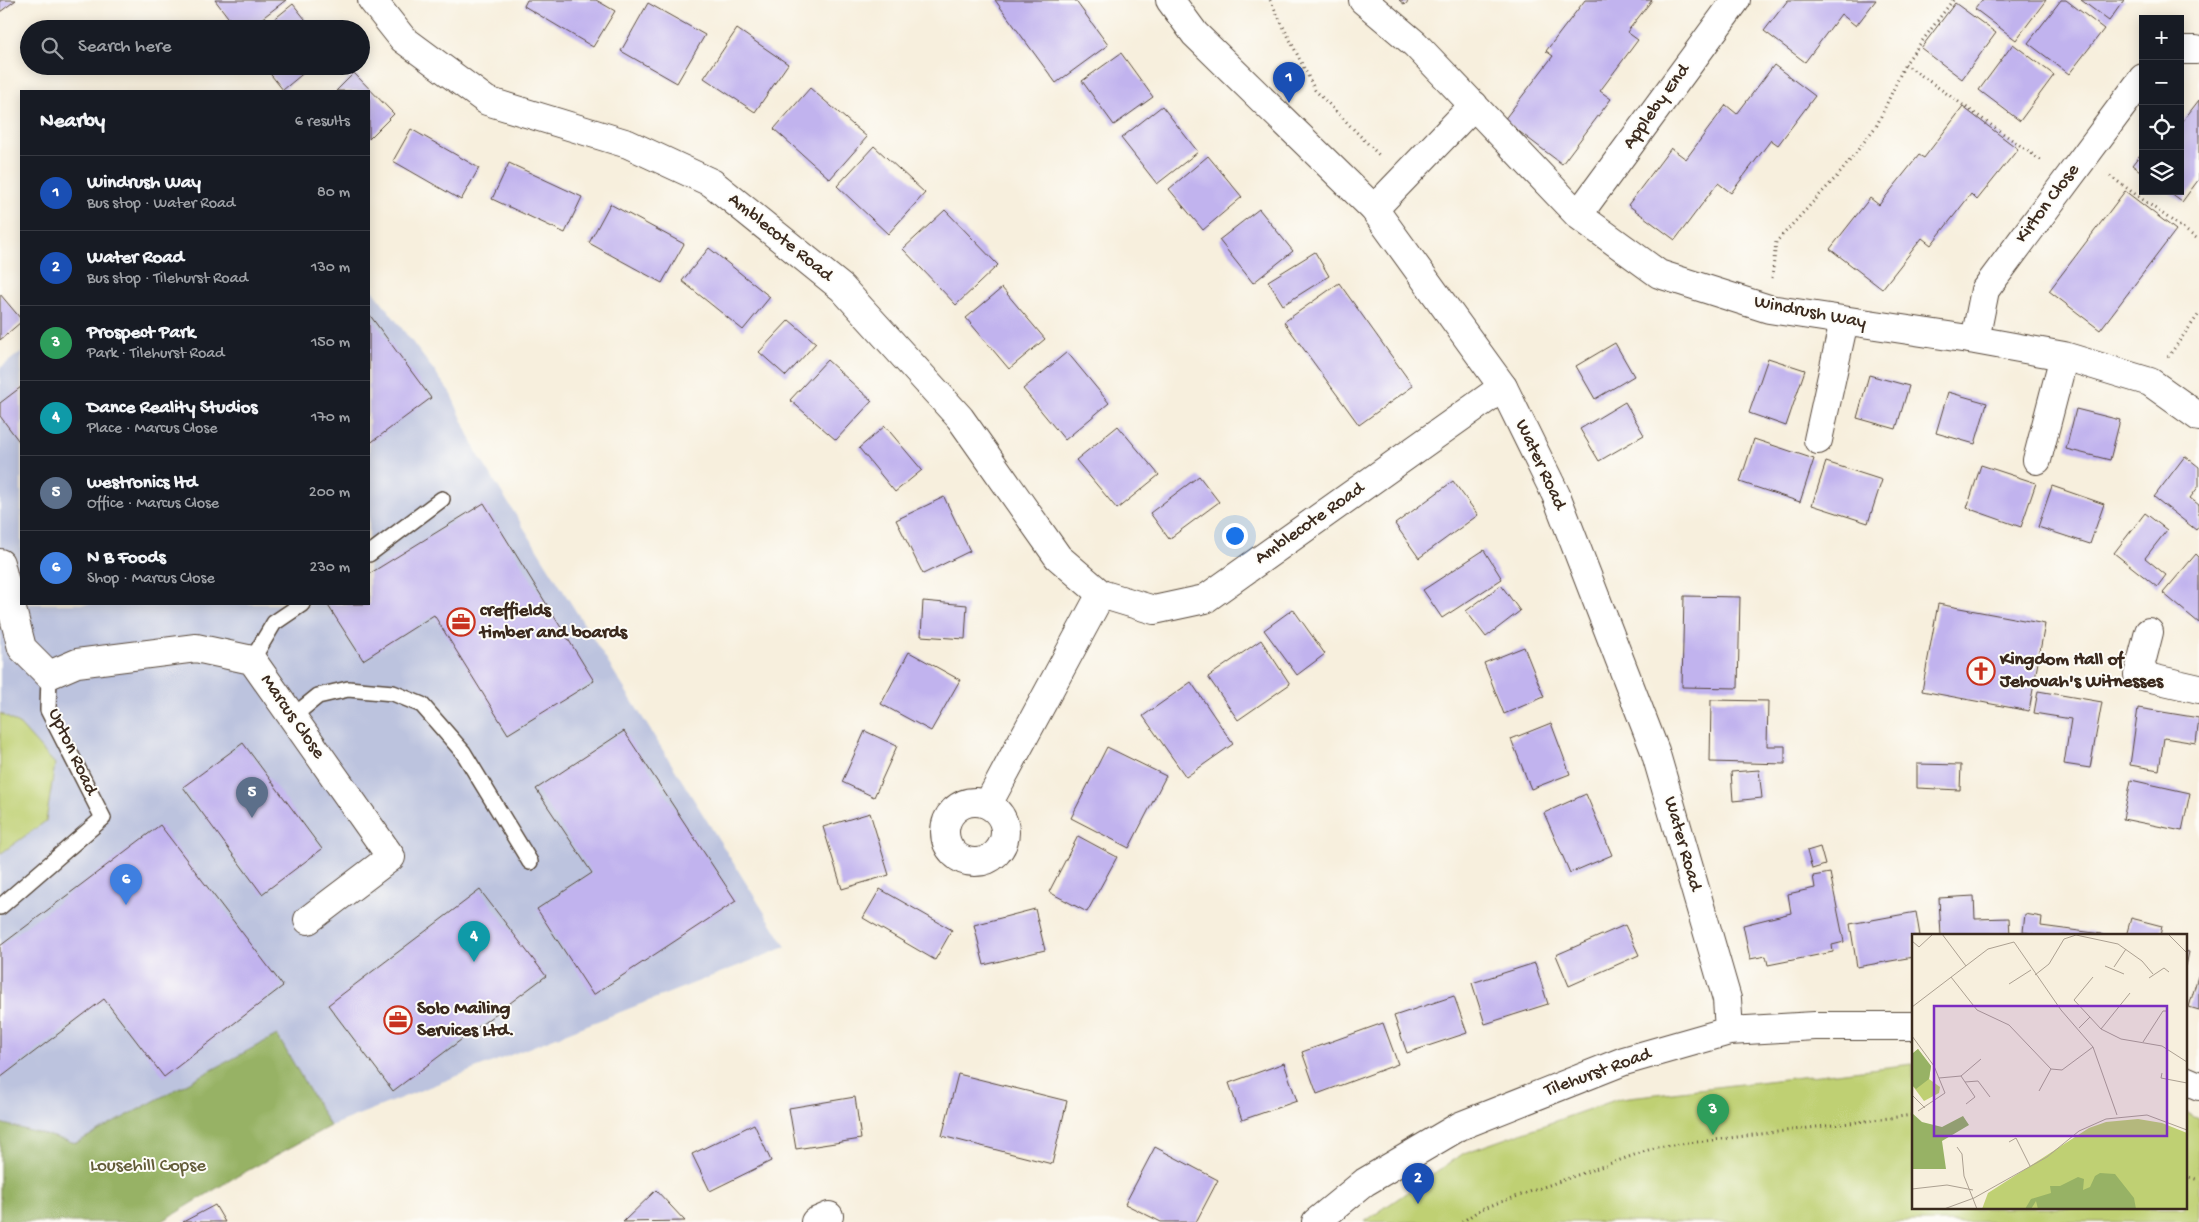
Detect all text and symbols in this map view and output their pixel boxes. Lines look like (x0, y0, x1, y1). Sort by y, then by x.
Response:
map controls (2139, 15, 2184, 195)
button: + (2139, 15, 2184, 60)
search box (20, 20, 370, 75)
icon: search (38, 34, 66, 62)
text: Search here (78, 36, 172, 59)
street label: Appleby End (1618, 58, 1697, 154)
button: − (2139, 60, 2184, 105)
pin: 1 (1273, 62, 1305, 103)
button: locate (2139, 105, 2184, 150)
text: Nearby (40, 110, 105, 135)
text: 6 results (295, 113, 350, 132)
button: layers (2139, 150, 2184, 195)
street label: Kirton Close (2011, 160, 2085, 248)
text: Windrush Way (87, 172, 201, 195)
text: 1 (53, 184, 59, 203)
text: 80 m (317, 184, 350, 203)
street label: Amblecote Road (723, 189, 839, 289)
text: Bus stop · Water Road (87, 195, 235, 214)
text: Water Road (87, 247, 184, 270)
text: 2 (52, 259, 60, 278)
text: 130 m (311, 259, 350, 278)
text: Bus stop · Tilehurst Road (87, 270, 248, 289)
street label: Windrush Way (1752, 291, 1869, 335)
text: Prospect Park (87, 322, 195, 345)
text: 3 (52, 334, 60, 353)
text: 150 m (311, 334, 350, 353)
text: Park · Tilehurst Road (87, 345, 224, 364)
text: Dance Reality Studios (87, 397, 258, 420)
text: 4 (52, 409, 60, 428)
text: 170 m (311, 409, 350, 428)
street label: Water Road (1509, 416, 1572, 515)
text: Place · Marcus Close (87, 420, 217, 439)
text: westronics ltd (87, 472, 197, 495)
street label: Amblecote Road (1251, 477, 1371, 570)
text: 5 (52, 484, 60, 503)
text: 200 m (309, 484, 350, 503)
text: Office · Marcus Close (87, 495, 219, 514)
your location (1222, 523, 1248, 549)
text: N B Foods (87, 547, 166, 570)
text: 6 (52, 559, 60, 578)
text: 230 m (310, 559, 350, 578)
text: Shop · Marcus Close (87, 570, 215, 589)
place label: creffields timber and boards (478, 600, 628, 645)
office icon: creffields timber and boards (446, 607, 476, 637)
place label: Kingdom Hall of Jehovah's Witnesses (1999, 649, 2164, 694)
church icon: Kingdom Hall of Jehovah's Witnesses (1966, 656, 1996, 686)
street label: Marcus Close (254, 670, 330, 764)
street label: Upton Road (42, 705, 103, 801)
pin: 5 (236, 777, 268, 818)
street label: Water Road (1658, 794, 1707, 896)
pin: 6 (110, 864, 142, 905)
pin: 4 (458, 921, 490, 962)
inset map (1912, 934, 2186, 1210)
place label: Solo Mailing Services Ltd. (417, 998, 514, 1043)
office icon: Solo Mailing Services Ltd. (383, 1005, 413, 1035)
street label: Tilehurst Road (1540, 1042, 1656, 1103)
pin: 3 (1697, 1094, 1729, 1135)
park label: Lousehill Copse (90, 1155, 206, 1178)
pin: 2 (1402, 1163, 1434, 1204)

